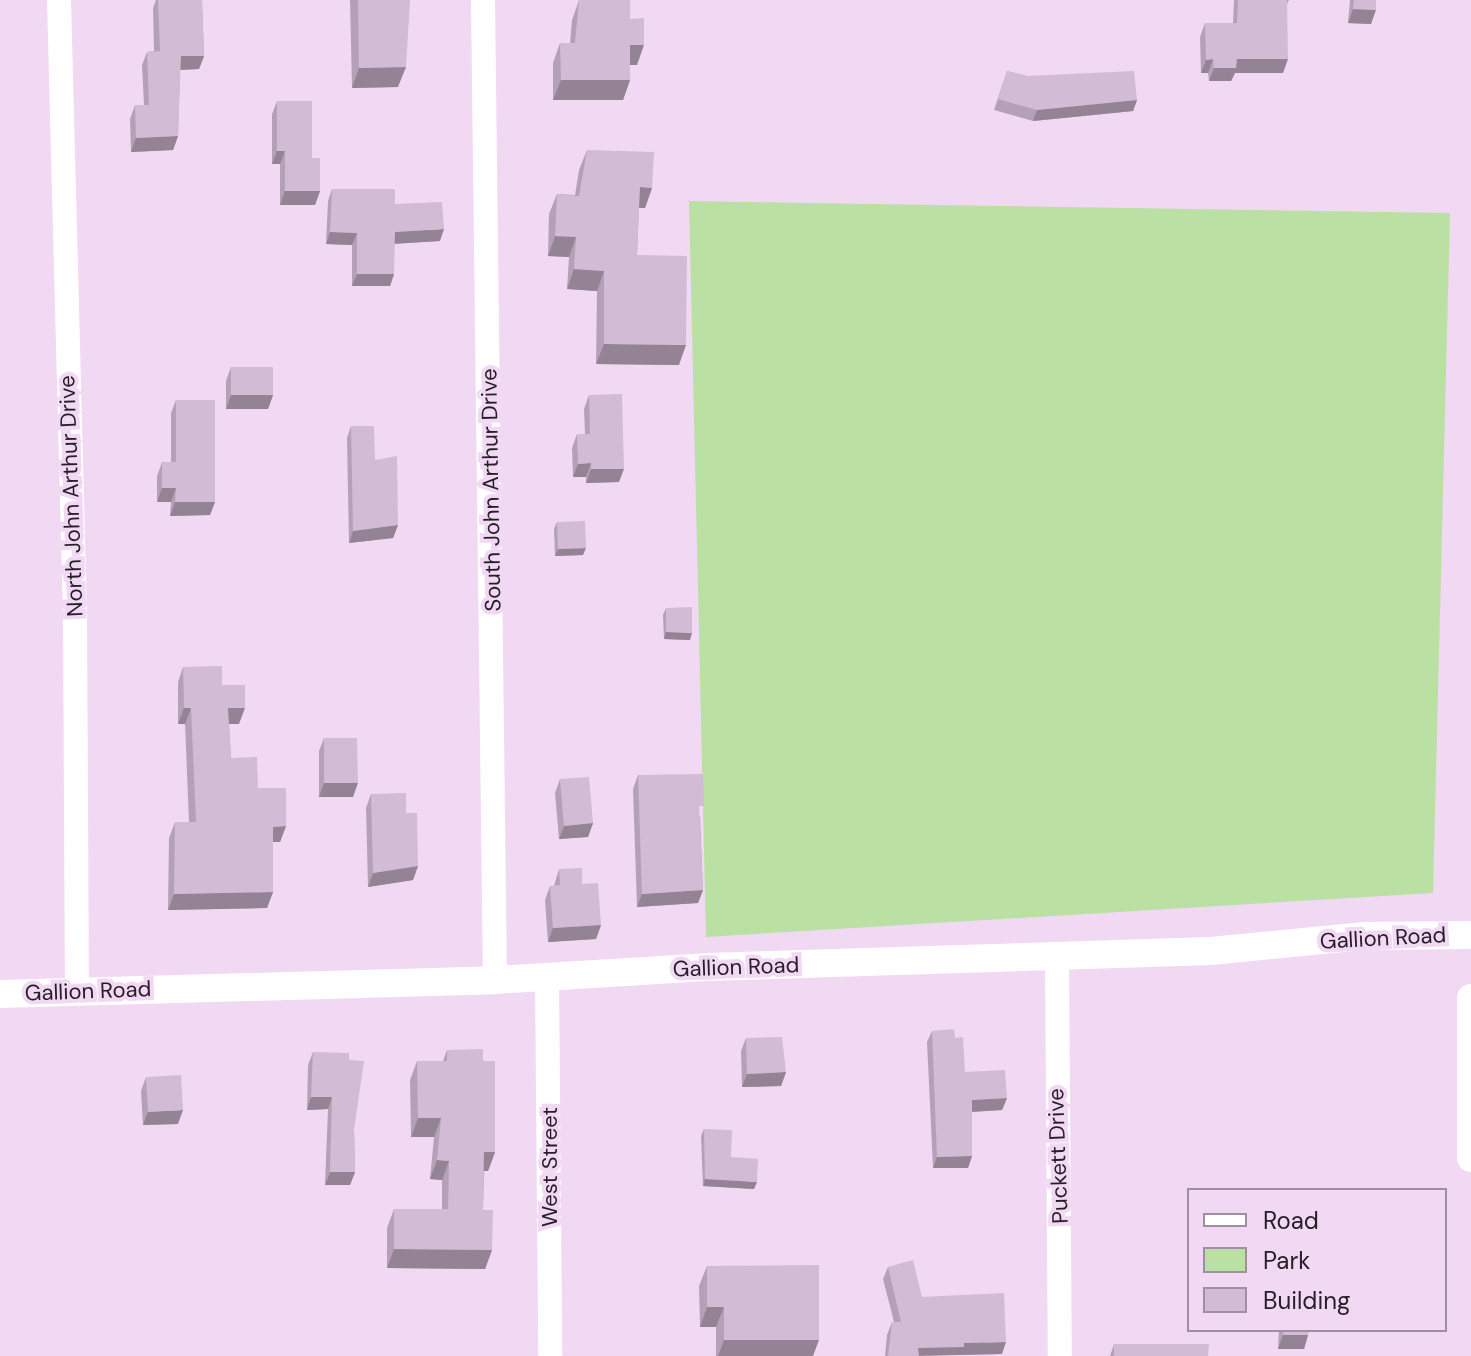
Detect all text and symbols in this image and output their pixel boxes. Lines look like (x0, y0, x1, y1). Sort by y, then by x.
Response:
street label: South John Arthur Drive (476, 368, 506, 612)
street label: North John Arthur Drive (54, 375, 88, 617)
street label: Gallion Road (1319, 922, 1447, 954)
street label: Gallion Road (672, 952, 800, 982)
street label: Gallion Road (24, 976, 152, 1006)
street label: Puckett Drive (1042, 1088, 1074, 1224)
street label: West Street (537, 1107, 563, 1227)
legend (1187, 1188, 1447, 1332)
text: Road (1263, 1205, 1319, 1236)
text: Park (1263, 1245, 1310, 1276)
text: Building (1263, 1285, 1350, 1316)

